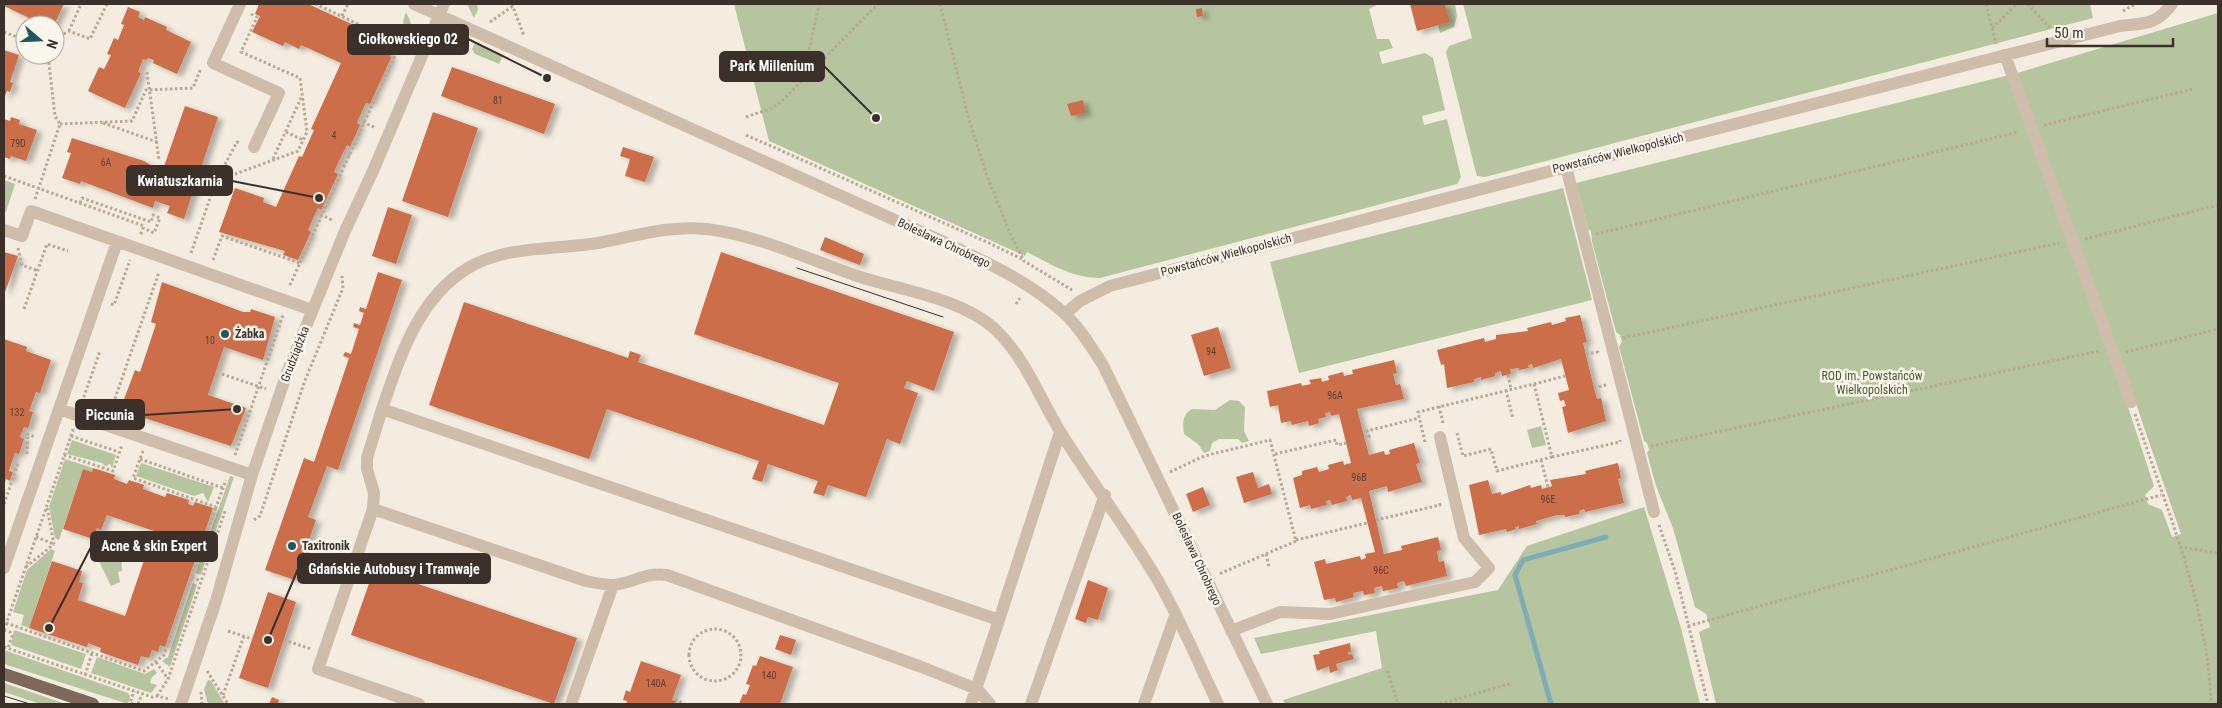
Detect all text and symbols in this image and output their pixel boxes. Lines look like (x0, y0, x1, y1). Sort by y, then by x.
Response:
north arrow (15, 15, 65, 65)
scale bar (2047, 15, 2173, 47)
text: 50 m (2054, 24, 2084, 42)
callout: Ciołkowskiego 02 (348, 25, 468, 54)
text: Ciołkowskiego 02 (358, 31, 458, 47)
text: N (43, 38, 61, 51)
callout: Park Millenium (720, 52, 824, 81)
text: Park Millenium (730, 58, 814, 74)
house number: 81 (493, 95, 503, 106)
house number: 4 (332, 130, 337, 141)
street label: Powstańców Wielkopolskich (1551, 130, 1685, 176)
house number: 79D (10, 138, 26, 149)
house number: 6A (101, 157, 112, 168)
callout: Kwiatuszkarnia (127, 166, 232, 195)
text: Kwiatuszkarnia (137, 173, 223, 189)
street label: Bolesława Chrobrego (895, 215, 993, 271)
street label: Powstańców Wielkopolskich (1159, 231, 1293, 279)
street label: Grudziądzka (278, 324, 312, 384)
place label: Żabka (235, 326, 265, 341)
marker: Żabka (219, 328, 231, 340)
house number: 10 (205, 335, 215, 346)
house number: 94 (1206, 346, 1216, 357)
park label: ROD im. Powstańców Wielkopolskich (1821, 369, 1923, 397)
house number: 96A (1327, 390, 1343, 401)
callout: Piccunia (76, 400, 144, 429)
house number: 132 (10, 407, 24, 418)
text: Piccunia (86, 407, 135, 423)
house number: 96B (1351, 472, 1367, 483)
house number: 96E (1541, 494, 1555, 505)
street label: Bolesława Chrobrego (1169, 510, 1225, 608)
callout: Acne & skin Expert (91, 532, 217, 561)
text: Acne & skin Expert (101, 538, 207, 554)
place label: Taxitronik (302, 539, 350, 553)
marker: Taxitronik (286, 540, 298, 552)
callout: Gdańskie Autobusy i Tramwaje (298, 554, 490, 583)
text: Gdańskie Autobusy i Tramwaje (308, 561, 480, 577)
house number: 96C (1373, 565, 1389, 576)
house number: 140 (762, 670, 776, 681)
house number: 140A (646, 678, 667, 689)

